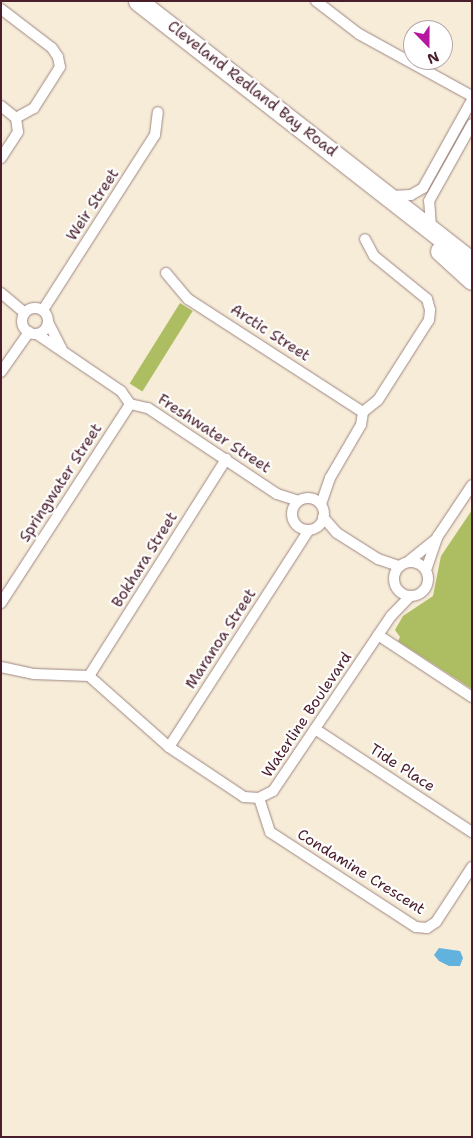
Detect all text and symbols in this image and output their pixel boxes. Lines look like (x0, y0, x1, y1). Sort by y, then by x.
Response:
street label: Cleveland Redland Bay Road (164, 17, 340, 161)
north arrow (403, 20, 453, 70)
text: N (425, 48, 442, 68)
street label: Weir Street (63, 166, 123, 244)
street label: Arctic Street (227, 301, 313, 365)
street label: Freshwater Street (154, 391, 274, 477)
street label: Springwater Street (16, 420, 106, 546)
street label: Bokhara Street (109, 509, 181, 611)
street label: Maranoa Street (182, 586, 260, 692)
street label: Waterline Boulevard (258, 649, 356, 781)
street label: Tide Place (366, 740, 438, 796)
street label: Condamine Crescent (294, 825, 428, 919)

